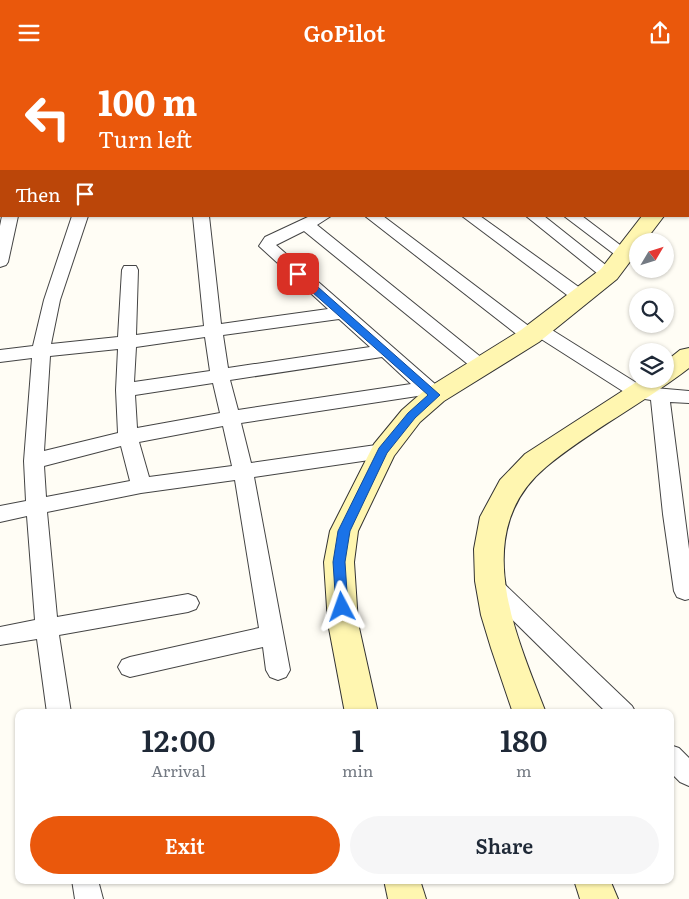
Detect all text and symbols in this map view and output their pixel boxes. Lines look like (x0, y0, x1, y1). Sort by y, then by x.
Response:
text: GoPilot (304, 16, 385, 49)
icon: menu (15, 19, 43, 47)
icon: share (646, 19, 674, 47)
text: 100 m (98, 75, 198, 127)
icon: left (15, 85, 80, 150)
text: Turn left (98, 122, 192, 155)
text: Then (15, 180, 61, 208)
icon: arrive (71, 180, 99, 208)
north arrow (629, 233, 674, 277)
map controls (629, 233, 674, 388)
pin (277, 253, 319, 295)
icon: arrive (284, 260, 312, 288)
button: search (629, 288, 674, 333)
button: layers (629, 343, 674, 388)
position arrow (315, 580, 367, 632)
text: 12:00 (142, 717, 216, 761)
text: 1 (352, 717, 364, 761)
text: 180 (500, 717, 548, 761)
text: Arrival (151, 758, 206, 782)
text: min (342, 758, 373, 782)
text: m (516, 758, 532, 782)
button: Exit (30, 816, 340, 874)
button: Share (350, 816, 659, 874)

